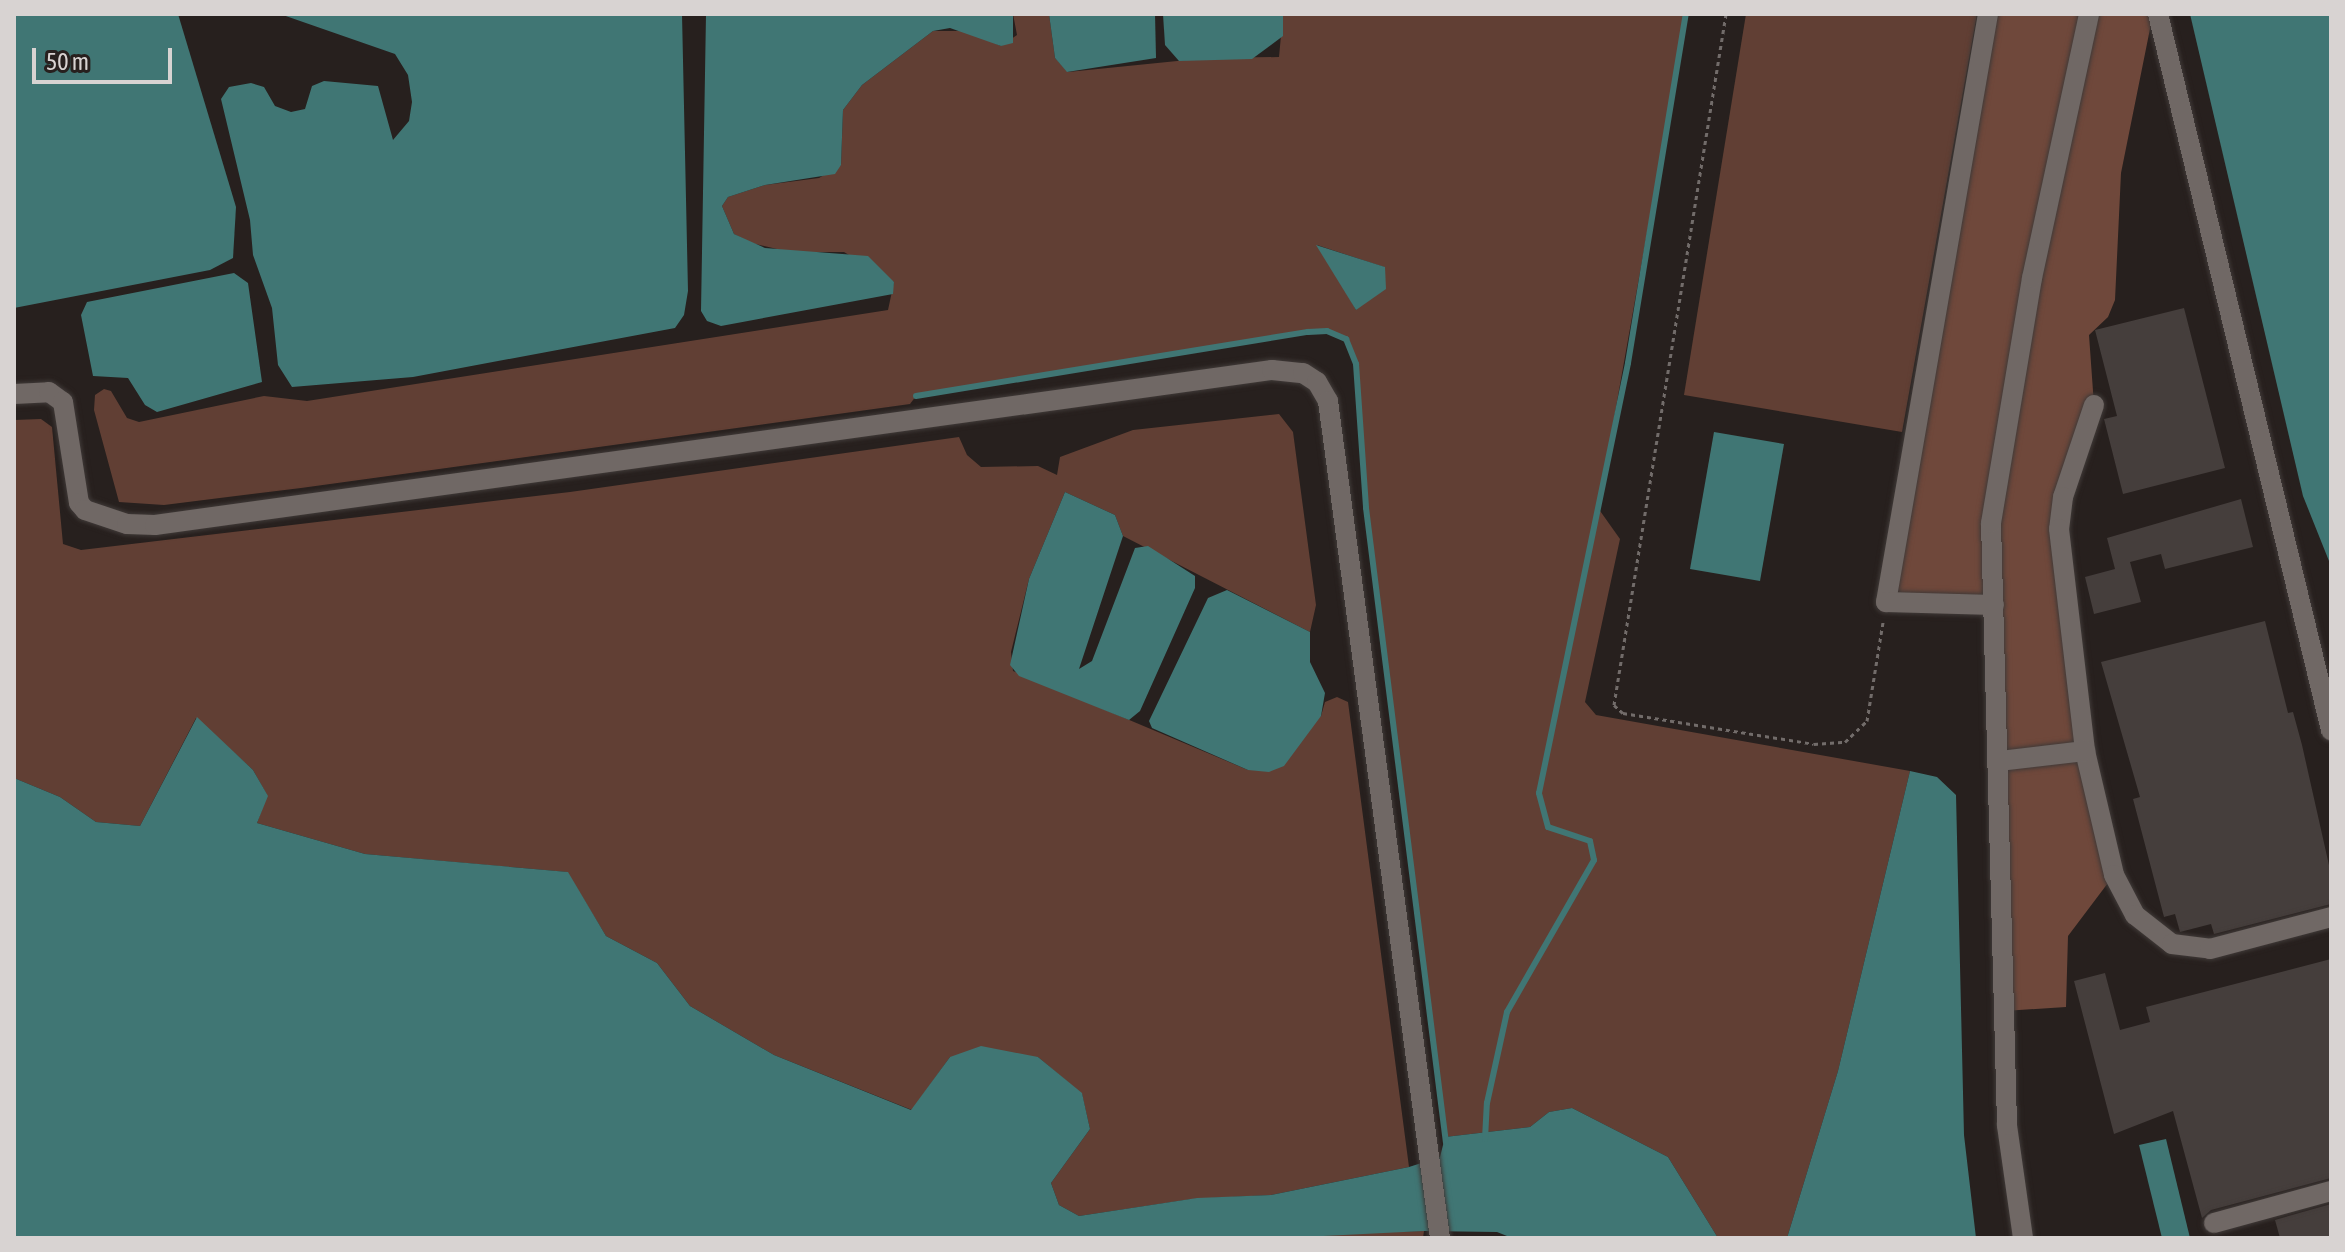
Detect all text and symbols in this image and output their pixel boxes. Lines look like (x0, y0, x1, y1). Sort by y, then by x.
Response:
scale bar (36, 32, 176, 82)
text: 50 m (46, 48, 89, 75)

